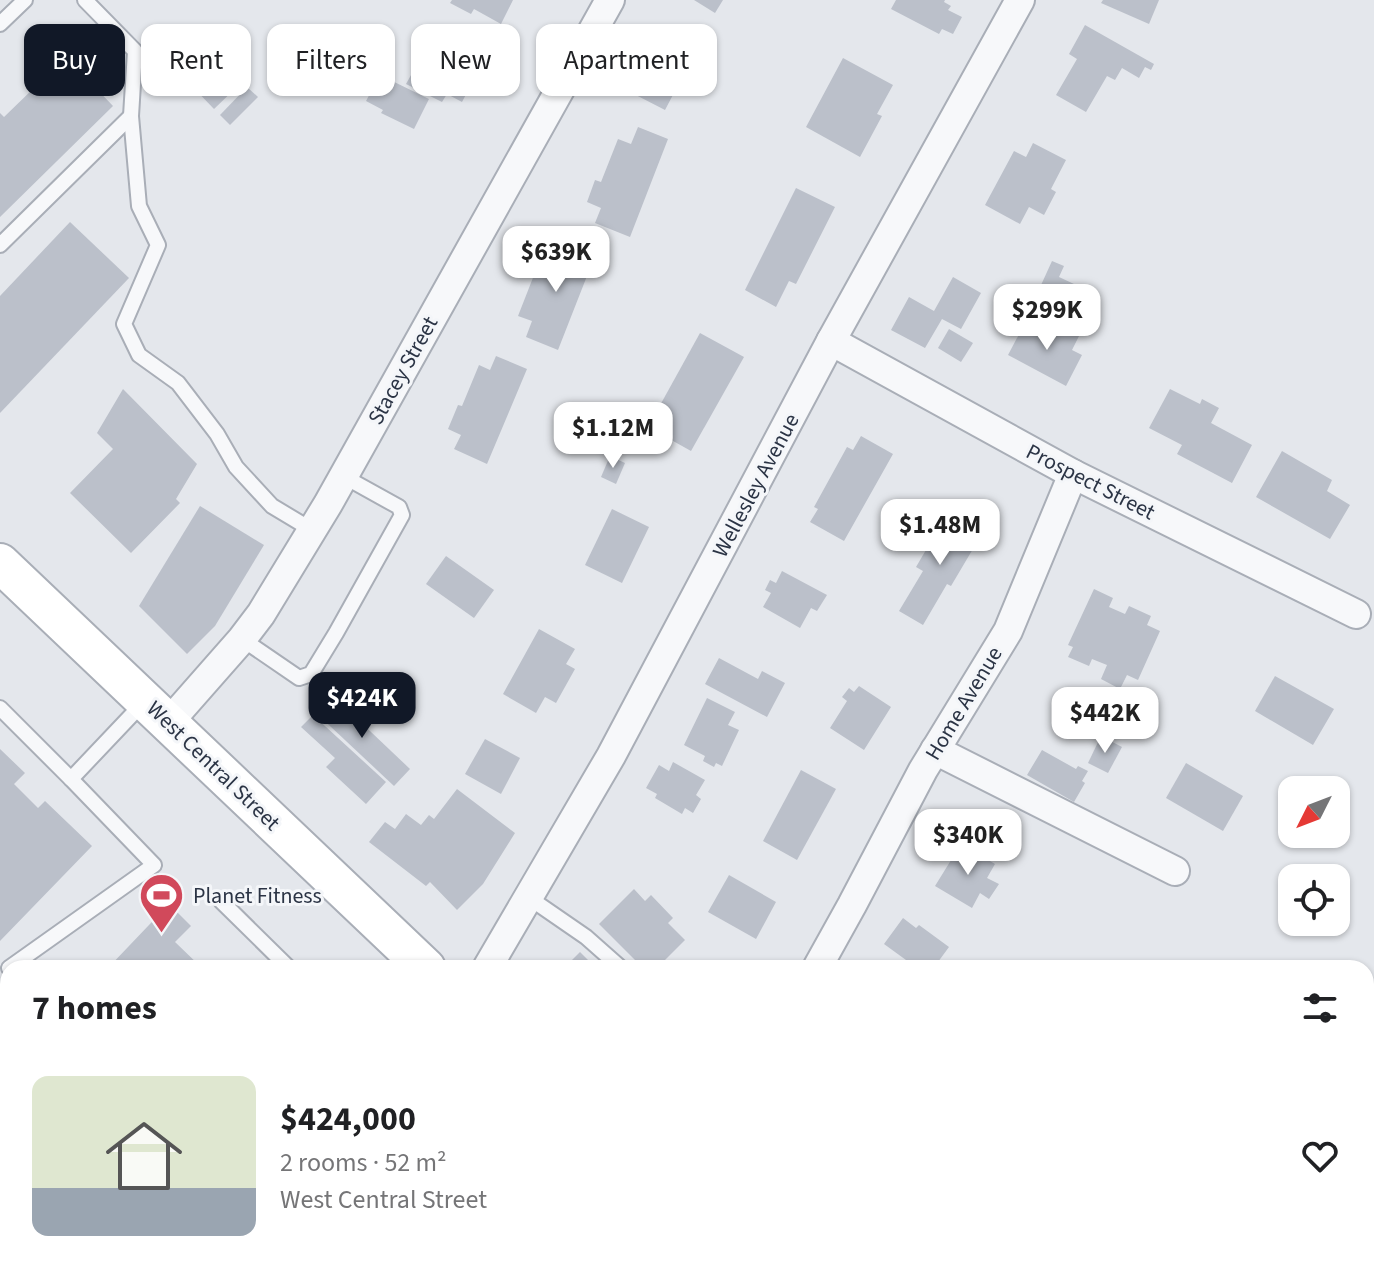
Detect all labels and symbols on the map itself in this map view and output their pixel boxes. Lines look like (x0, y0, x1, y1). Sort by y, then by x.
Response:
pin: $639K (500, 226, 612, 294)
pin: $299K (991, 284, 1103, 352)
street label: Stacey Street (360, 310, 446, 431)
pin: $1.12M (548, 402, 678, 470)
street label: Wellesley Avenue (705, 408, 807, 563)
street label: Prospect Street (1021, 436, 1161, 528)
pin: $1.48M (875, 499, 1005, 567)
street label: Home Avenue (917, 641, 1010, 766)
pin: $424K (306, 672, 418, 740)
pin: $442K (1049, 687, 1161, 755)
street label: West Central Street (139, 693, 288, 838)
north arrow (1278, 776, 1350, 848)
pin: $340K (912, 809, 1024, 877)
sports icon: Planet Fitness (138, 871, 186, 934)
place label: Planet Fitness (193, 880, 322, 912)

